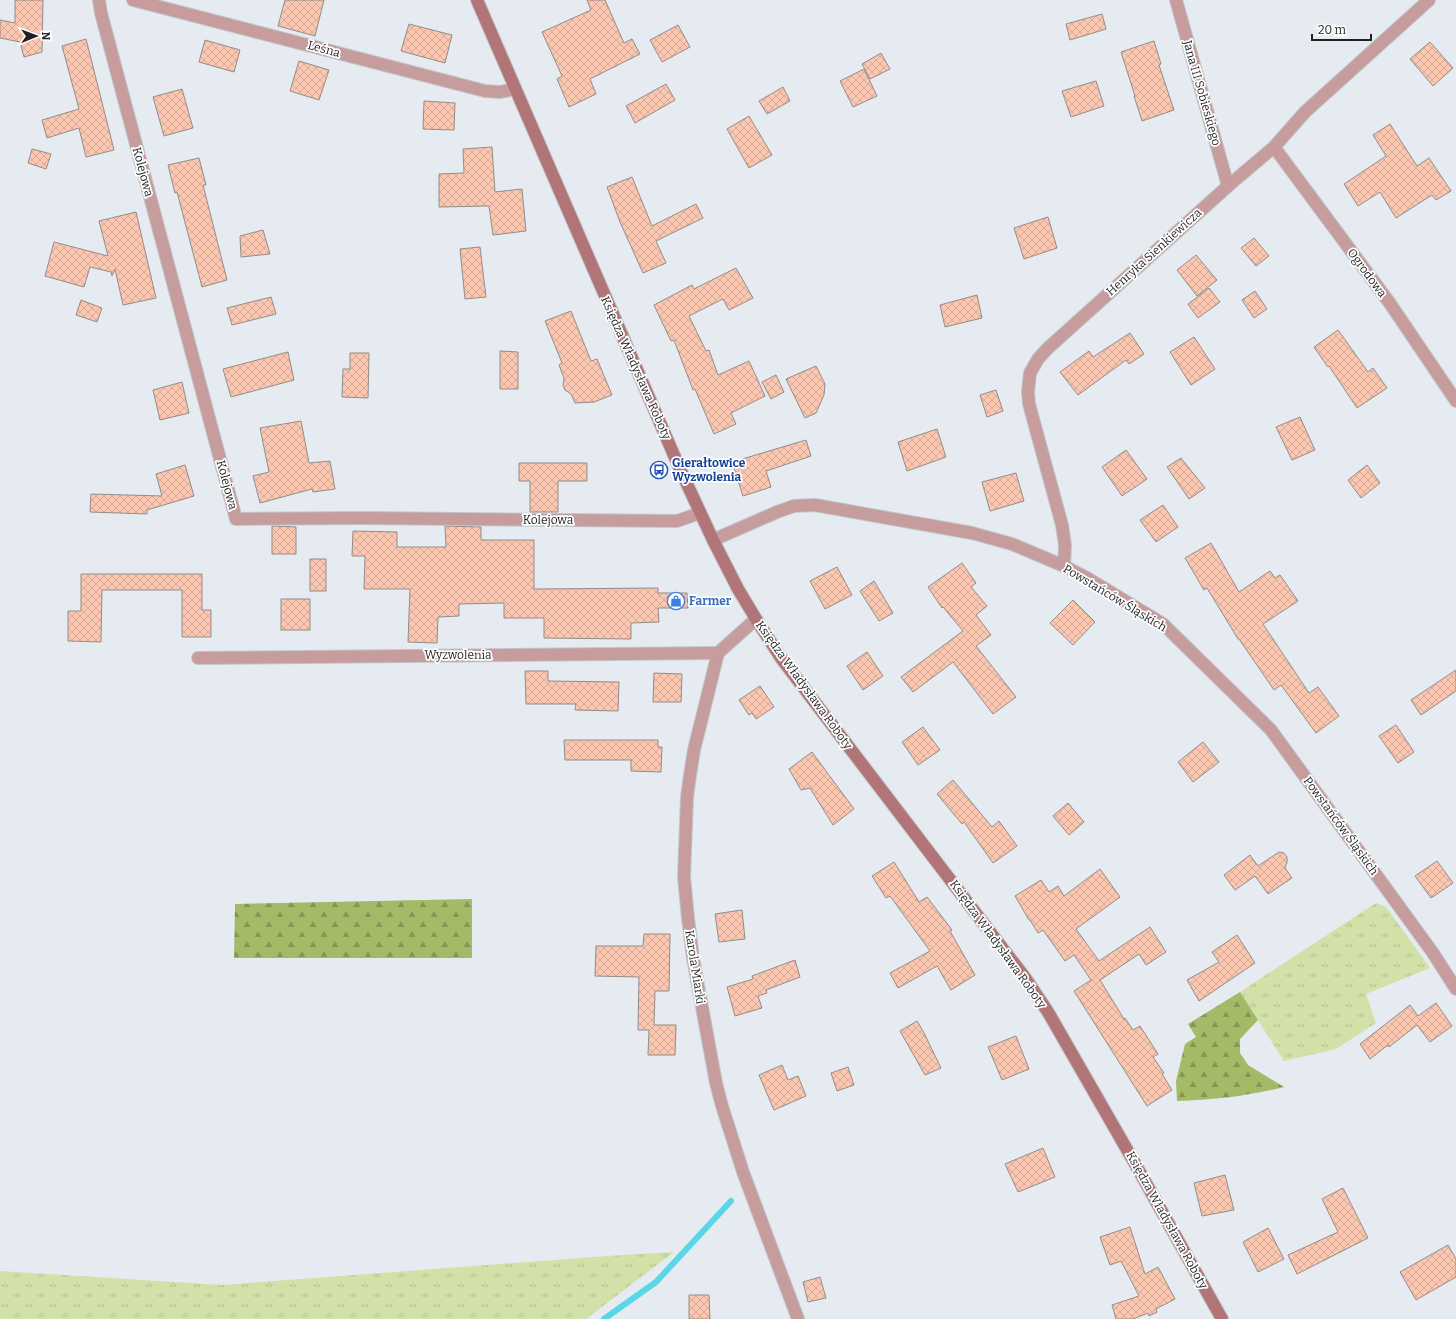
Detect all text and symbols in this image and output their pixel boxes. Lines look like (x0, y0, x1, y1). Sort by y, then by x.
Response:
north arrow (16, 16, 56, 56)
scale bar (1312, 16, 1371, 42)
text: 20 m (1318, 23, 1347, 37)
text: N (39, 31, 52, 41)
street label: Leśna (306, 38, 342, 60)
street label: Jana III Sobieskiego (1180, 38, 1224, 147)
street label: Kolejowa (130, 146, 156, 199)
street label: Henryka Sienkiewicza (1104, 205, 1205, 298)
street label: Ogrodowa (1345, 246, 1390, 300)
street label: Księdza Władysława Roboty (598, 294, 674, 442)
place label: Gierałtowice Wyzwolenia (672, 456, 746, 484)
street label: Kolejowa (214, 459, 240, 512)
bus stop icon: Gierałtowice Wyzwolenia (649, 460, 669, 480)
street label: Kolejowa (523, 513, 574, 527)
street label: Powstańców Śląskich (1061, 561, 1170, 635)
shop icon: Farmer (666, 591, 686, 611)
place label: Farmer (689, 594, 732, 608)
street label: Księdza Władysława Roboty (753, 618, 856, 752)
street label: Wyzwolenia (424, 648, 492, 662)
street label: Powstańców Śląskich (1301, 774, 1382, 878)
street label: Księdza Władysława Roboty (947, 877, 1050, 1011)
street label: Karola Miarki (682, 929, 708, 1005)
street label: Księdza Władysława Roboty (1123, 1149, 1211, 1292)

